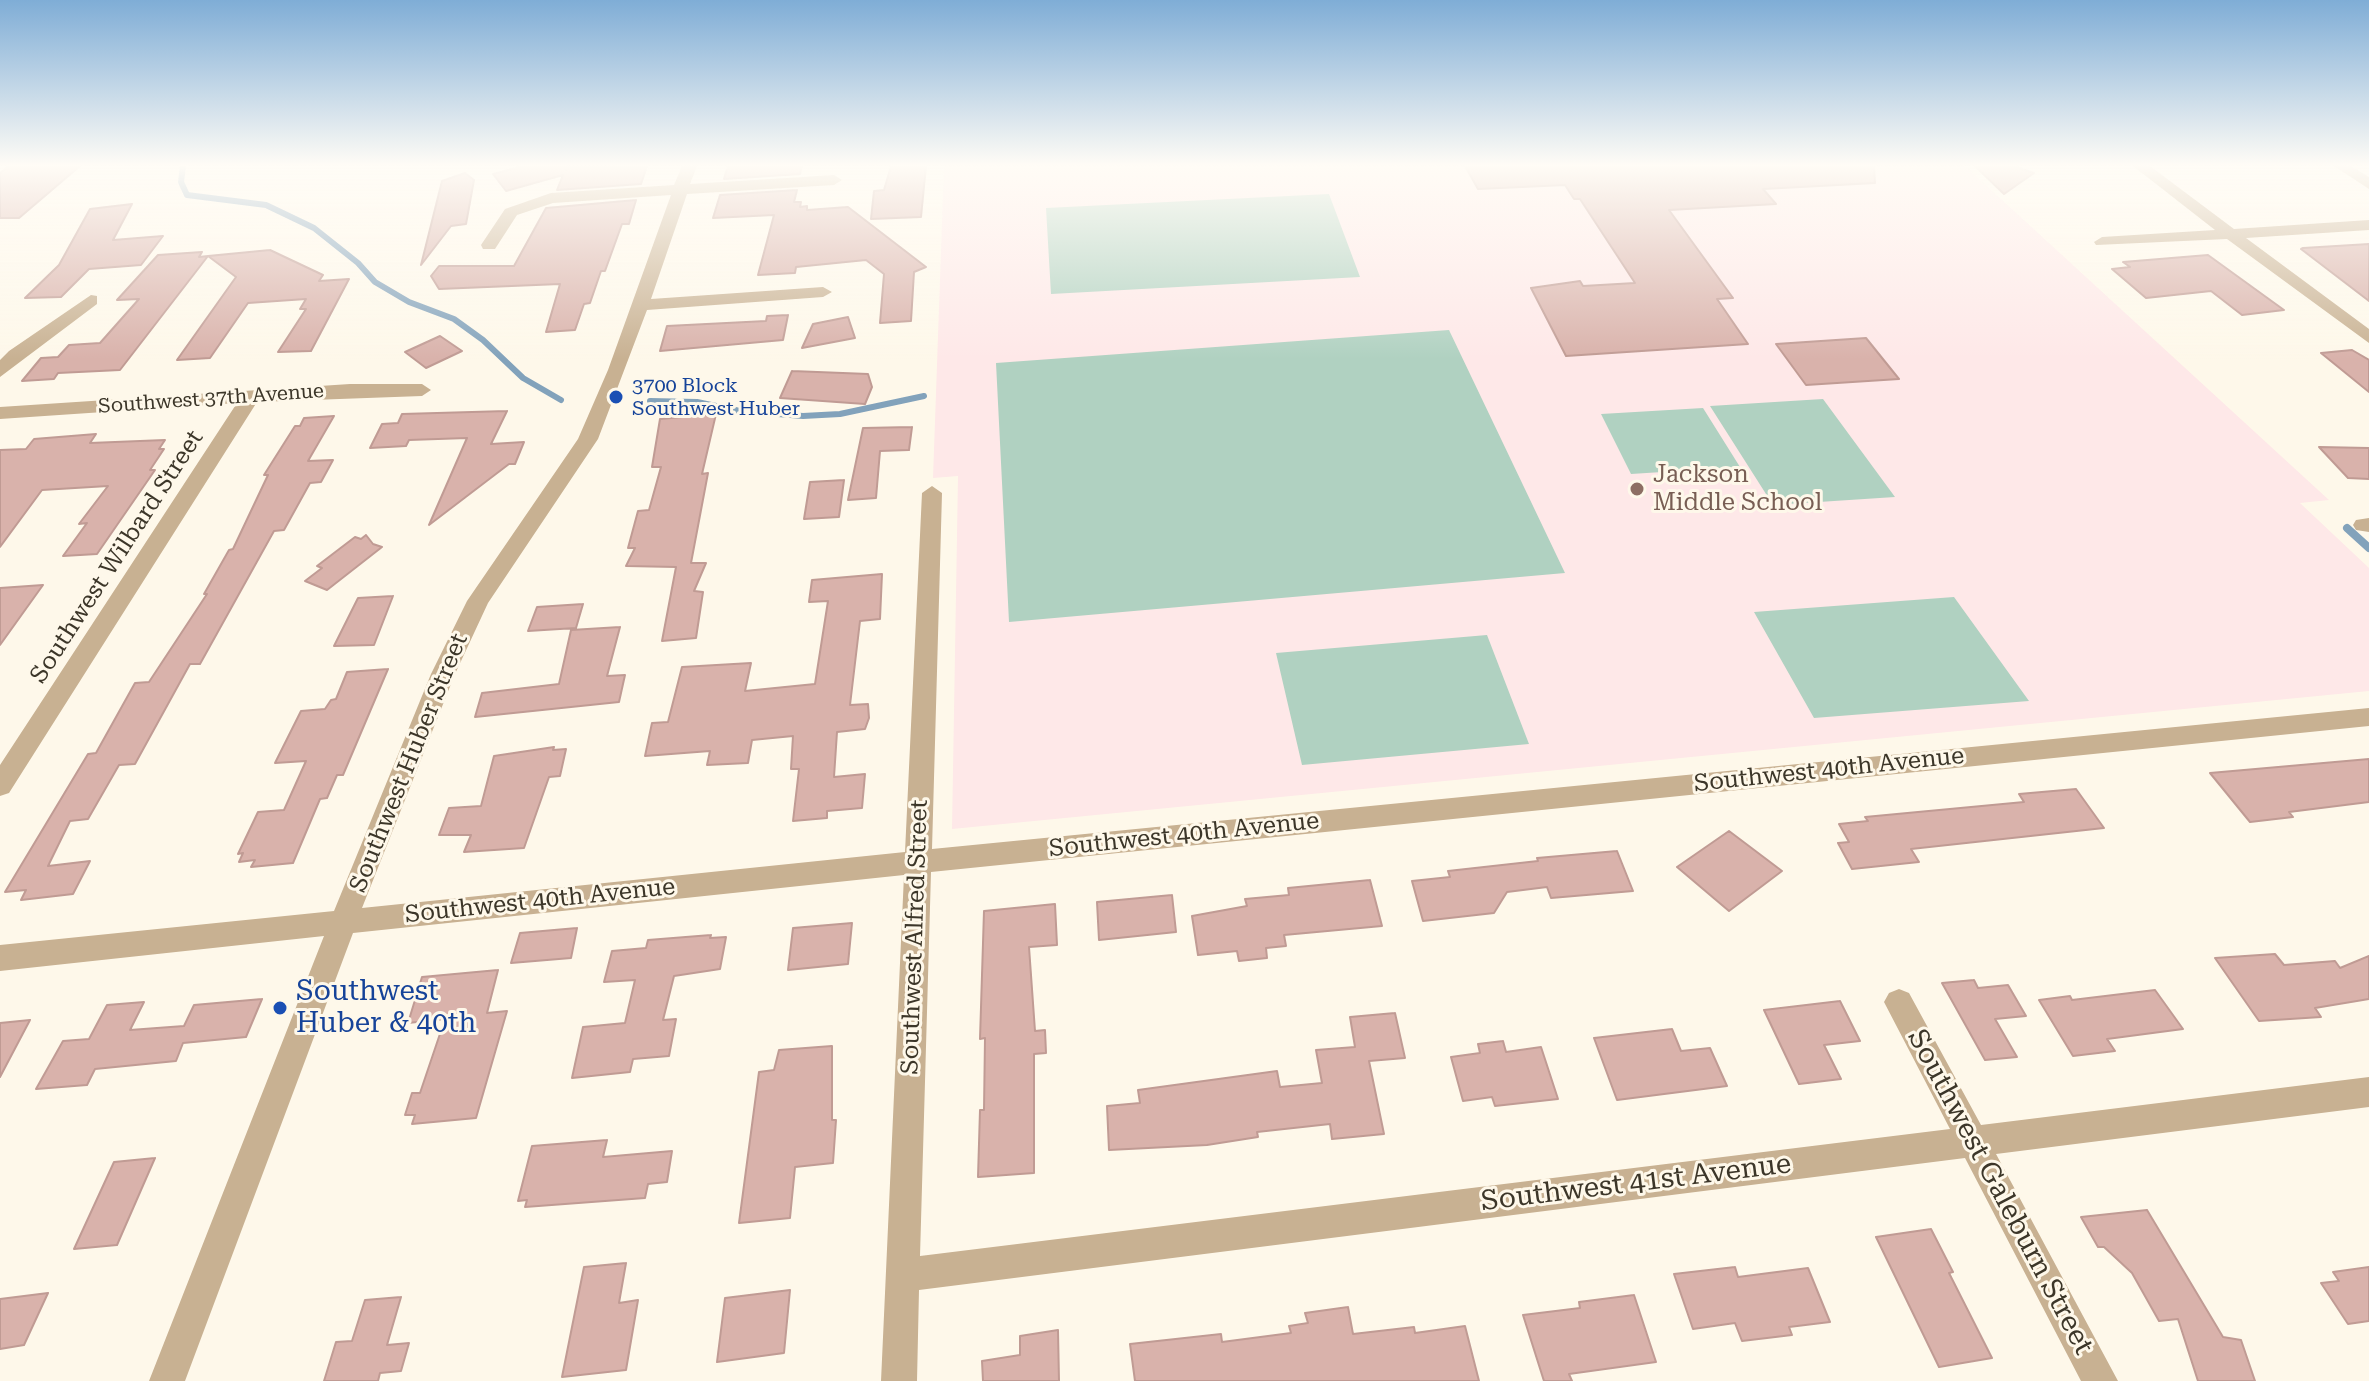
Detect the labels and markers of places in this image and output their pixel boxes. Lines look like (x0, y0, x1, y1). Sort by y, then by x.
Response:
place label: 3700 Block Southwest Huber (632, 374, 800, 421)
marker: 3700 Block Southwest Huber (607, 388, 625, 406)
place label: Jackson Middle School (1653, 461, 1822, 517)
marker: Jackson Middle School (1628, 480, 1646, 498)
place label: Southwest Huber & 40th (296, 975, 476, 1041)
marker: Southwest Huber & 40th (271, 999, 289, 1017)

